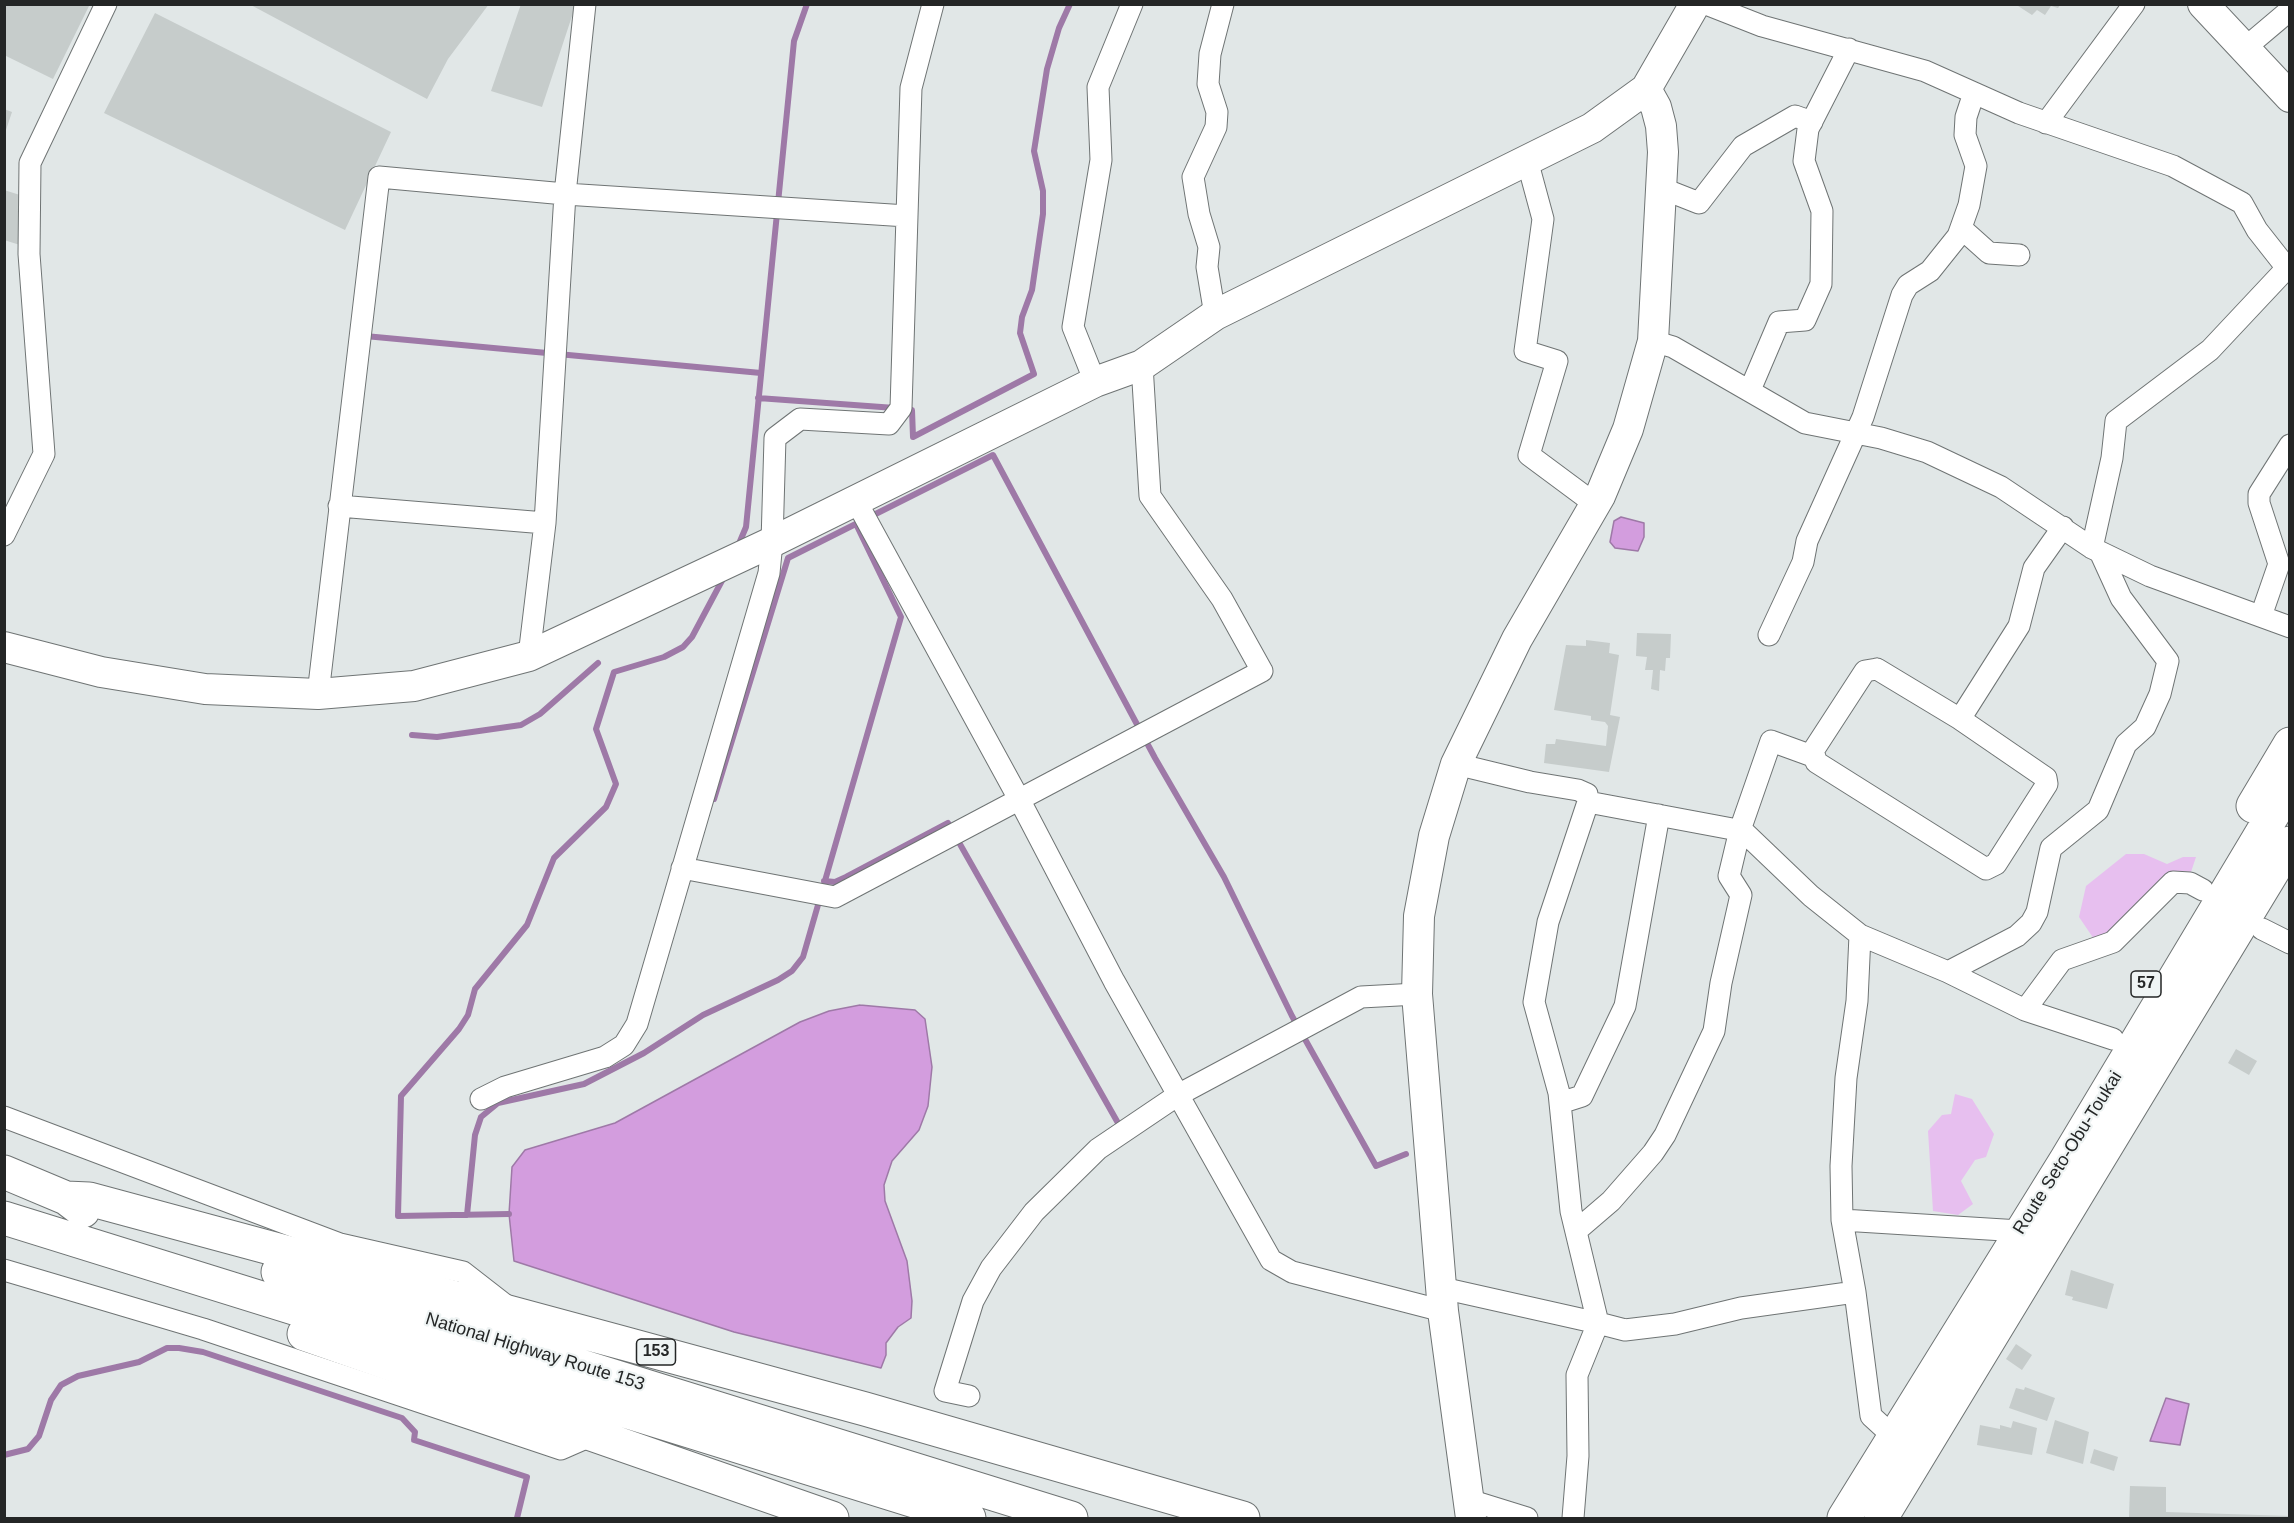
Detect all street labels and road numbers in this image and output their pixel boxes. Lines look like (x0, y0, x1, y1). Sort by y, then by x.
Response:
road number: 57 (2131, 971, 2161, 997)
street label: Route Seto-Obu-Toukai (2009, 1068, 2127, 1238)
street label: National Highway Route 153 (423, 1308, 647, 1396)
road number: 153 (636, 1339, 676, 1365)

